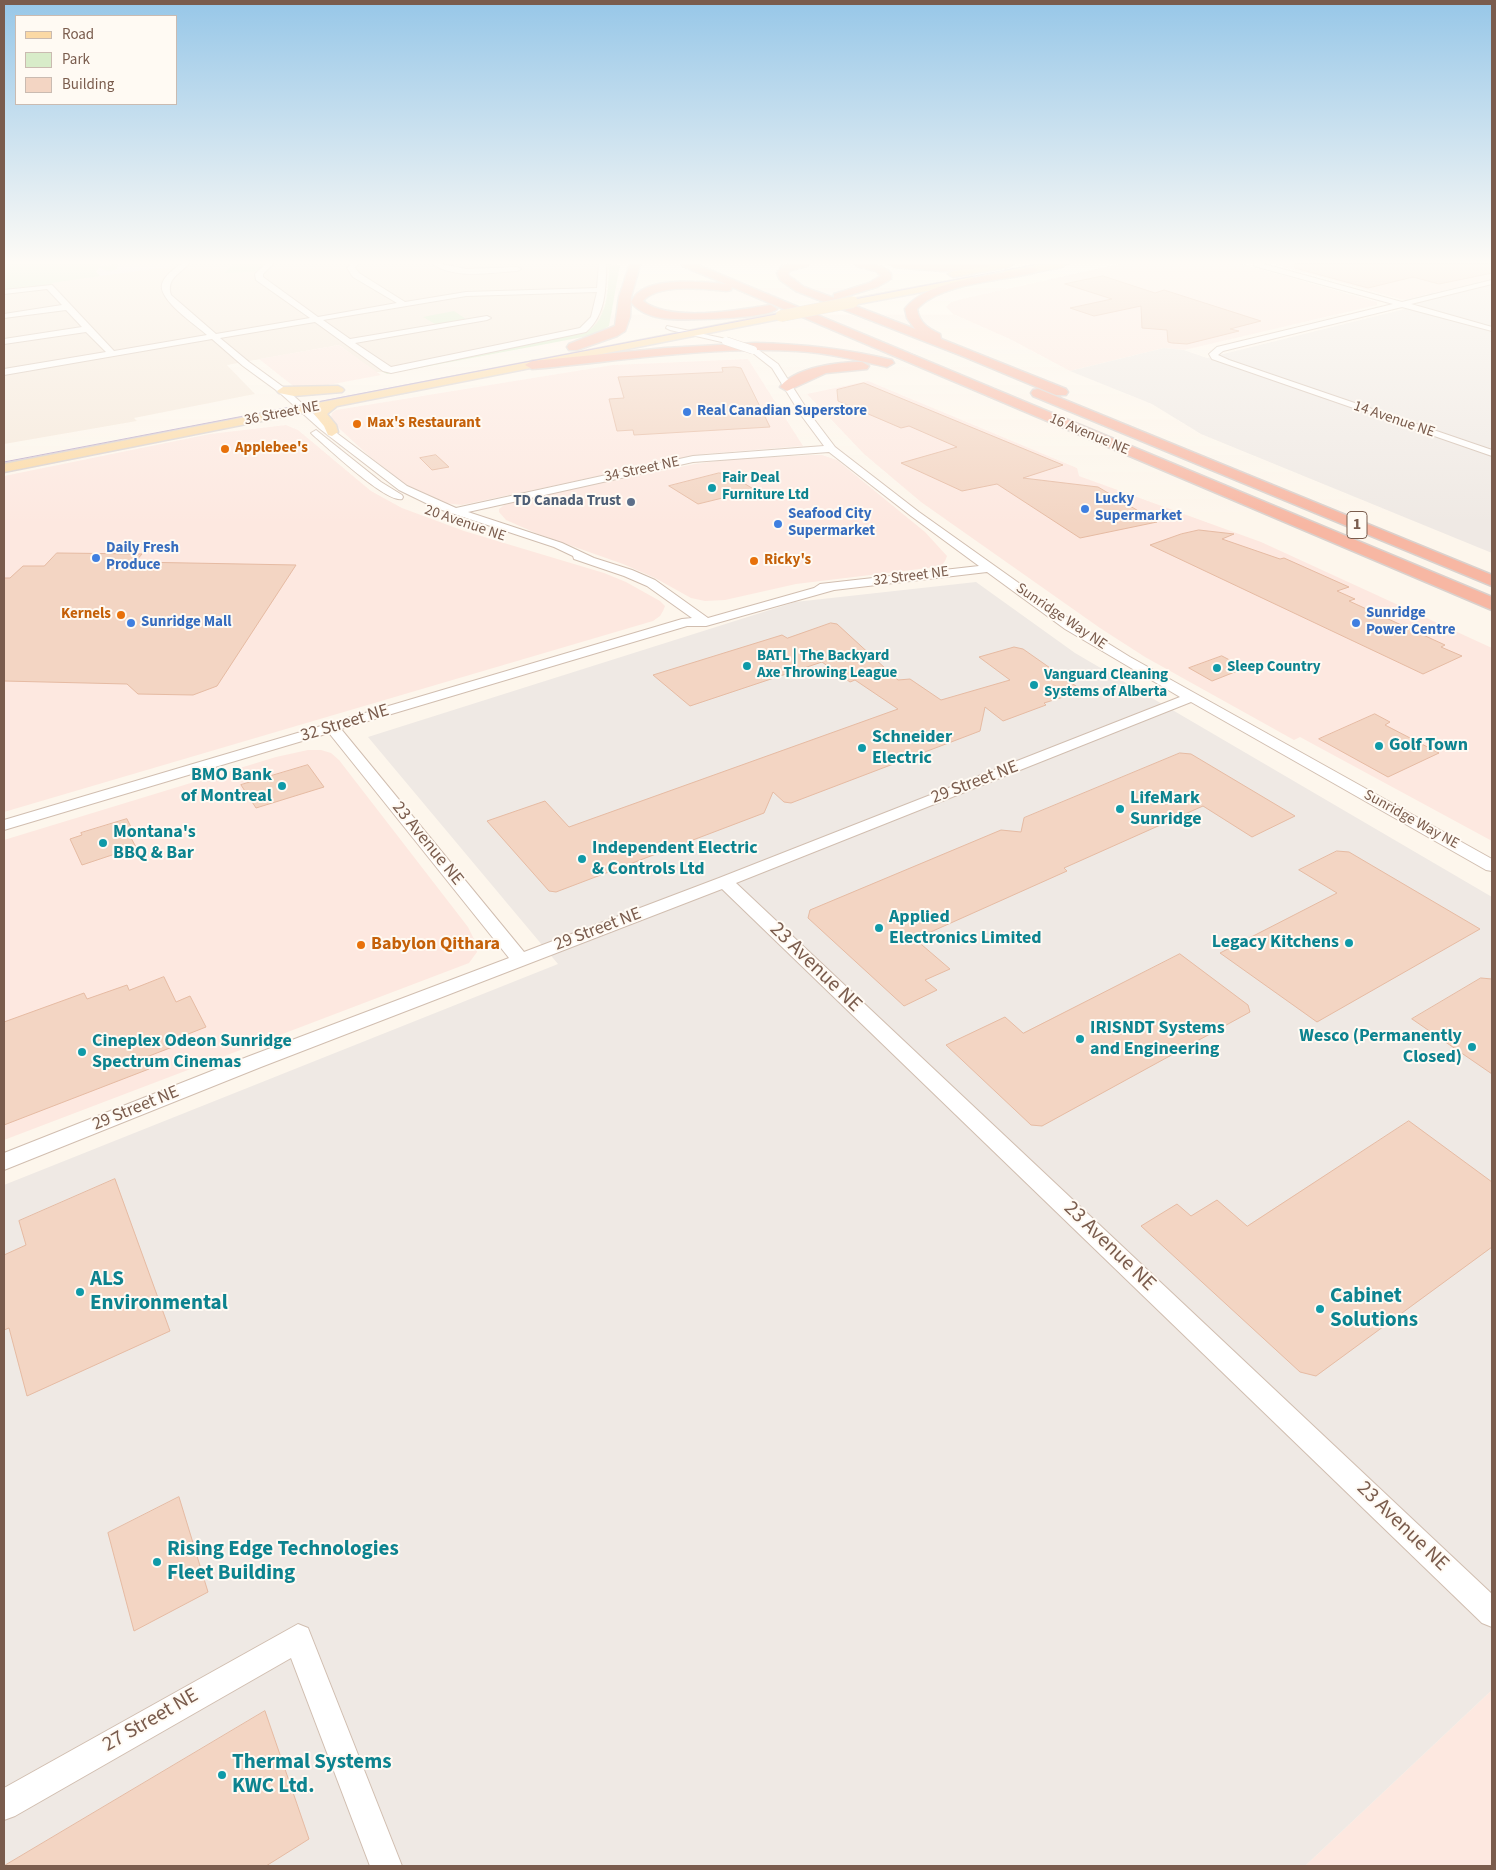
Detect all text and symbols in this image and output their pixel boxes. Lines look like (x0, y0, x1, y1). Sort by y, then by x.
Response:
legend (15, 15, 178, 105)
text: Road (62, 24, 94, 45)
text: Park (62, 49, 90, 70)
text: Building (62, 74, 114, 95)
street label: 36 Street NE (243, 398, 321, 430)
street label: 14 Avenue NE (1351, 398, 1437, 442)
place label: Real Canadian Superstore (697, 403, 867, 421)
marker: Real Canadian Superstore (681, 406, 693, 418)
street label: 16 Avenue NE (1046, 410, 1132, 460)
place label: Max's Restaurant (367, 415, 481, 433)
marker: Max's Restaurant (351, 418, 363, 430)
place label: Applebee's (235, 440, 308, 458)
marker: Applebee's (219, 443, 231, 455)
street label: 34 Street NE (603, 453, 681, 487)
place label: Fair Deal Furniture Ltd (722, 470, 809, 505)
marker: Fair Deal Furniture Ltd (706, 482, 718, 494)
place label: Lucky Supermarket (1095, 491, 1182, 526)
place label: TD Canada Trust (513, 493, 621, 511)
marker: TD Canada Trust (625, 496, 637, 508)
street label: 20 Avenue NE (422, 502, 508, 546)
marker: Lucky Supermarket (1079, 503, 1091, 515)
place label: Seafood City Supermarket (788, 506, 875, 541)
road number: 1 (1347, 512, 1367, 538)
marker: Seafood City Supermarket (772, 518, 784, 530)
place label: Daily Fresh Produce (106, 540, 179, 575)
marker: Daily Fresh Produce (90, 552, 102, 564)
place label: Ricky's (764, 552, 811, 570)
marker: Ricky's (748, 555, 760, 567)
street label: 32 Street NE (872, 563, 950, 591)
street label: Sunridge Way NE (1012, 580, 1110, 654)
place label: Sunridge Power Centre (1366, 605, 1455, 640)
place label: Kernels (61, 606, 111, 624)
marker: Kernels (115, 609, 127, 621)
place label: Sunridge Mall (141, 614, 232, 632)
marker: Sunridge Mall (125, 617, 137, 629)
marker: Sunridge Power Centre (1350, 617, 1362, 629)
place label: BATL | The Backyard Axe Throwing League (757, 648, 897, 683)
place label: Sleep Country (1227, 659, 1321, 677)
marker: BATL | The Backyard Axe Throwing League (741, 660, 753, 672)
marker: Sleep Country (1211, 662, 1223, 674)
place label: Vanguard Cleaning Systems of Alberta (1044, 667, 1168, 702)
marker: Vanguard Cleaning Systems of Alberta (1028, 679, 1040, 691)
street label: 32 Street NE (298, 700, 392, 748)
place label: Schneider Electric (872, 727, 952, 770)
place label: Golf Town (1389, 735, 1468, 757)
marker: Golf Town (1373, 740, 1385, 752)
marker: Schneider Electric (856, 742, 868, 754)
street label: 29 Street NE (929, 757, 1021, 809)
place label: BMO Bank of Montreal (181, 765, 272, 808)
marker: BMO Bank of Montreal (276, 780, 288, 792)
street label: Sunridge Way NE (1360, 786, 1462, 854)
place label: LifeMark Sunridge (1130, 788, 1202, 831)
street label: 23 Avenue NE (387, 798, 467, 890)
marker: LifeMark Sunridge (1114, 803, 1126, 815)
place label: Montana's BBQ & Bar (113, 822, 196, 864)
marker: Montana's BBQ & Bar (97, 837, 109, 849)
place label: Independent Electric & Controls Ltd (592, 838, 758, 881)
marker: Independent Electric & Controls Ltd (576, 853, 588, 865)
street label: 29 Street NE (552, 904, 644, 956)
place label: Applied Electronics Limited (889, 907, 1042, 950)
street label: 23 Avenue NE (764, 918, 866, 1018)
marker: Applied Electronics Limited (873, 922, 885, 934)
place label: Legacy Kitchens (1212, 932, 1339, 954)
place label: Babylon Qithara (371, 934, 500, 956)
marker: Legacy Kitchens (1343, 937, 1355, 949)
marker: Babylon Qithara (355, 939, 367, 951)
place label: IRISNDT Systems and Engineering (1090, 1018, 1225, 1060)
place label: Wesco (Permanently Closed) (1299, 1026, 1462, 1068)
place label: Cineplex Odeon Sunridge Spectrum Cinemas (92, 1031, 292, 1074)
marker: IRISNDT Systems and Engineering (1074, 1033, 1086, 1045)
marker: Wesco (Permanently Closed) (1466, 1041, 1478, 1053)
marker: Cineplex Odeon Sunridge Spectrum Cinemas (76, 1046, 88, 1058)
street label: 29 Street NE (90, 1082, 182, 1136)
street label: 23 Avenue NE (1058, 1197, 1160, 1297)
place label: ALS Environmental (90, 1267, 228, 1317)
place label: Cabinet Solutions (1330, 1284, 1418, 1334)
marker: ALS Environmental (74, 1286, 86, 1298)
marker: Cabinet Solutions (1314, 1303, 1326, 1315)
street label: 23 Avenue NE (1351, 1477, 1453, 1577)
place label: Rising Edge Technologies Fleet Building (167, 1537, 399, 1587)
marker: Rising Edge Technologies Fleet Building (151, 1556, 163, 1568)
street label: 27 Street NE (99, 1683, 203, 1759)
place label: Thermal Systems KWC Ltd. (232, 1750, 392, 1800)
marker: Thermal Systems KWC Ltd. (216, 1769, 228, 1781)

